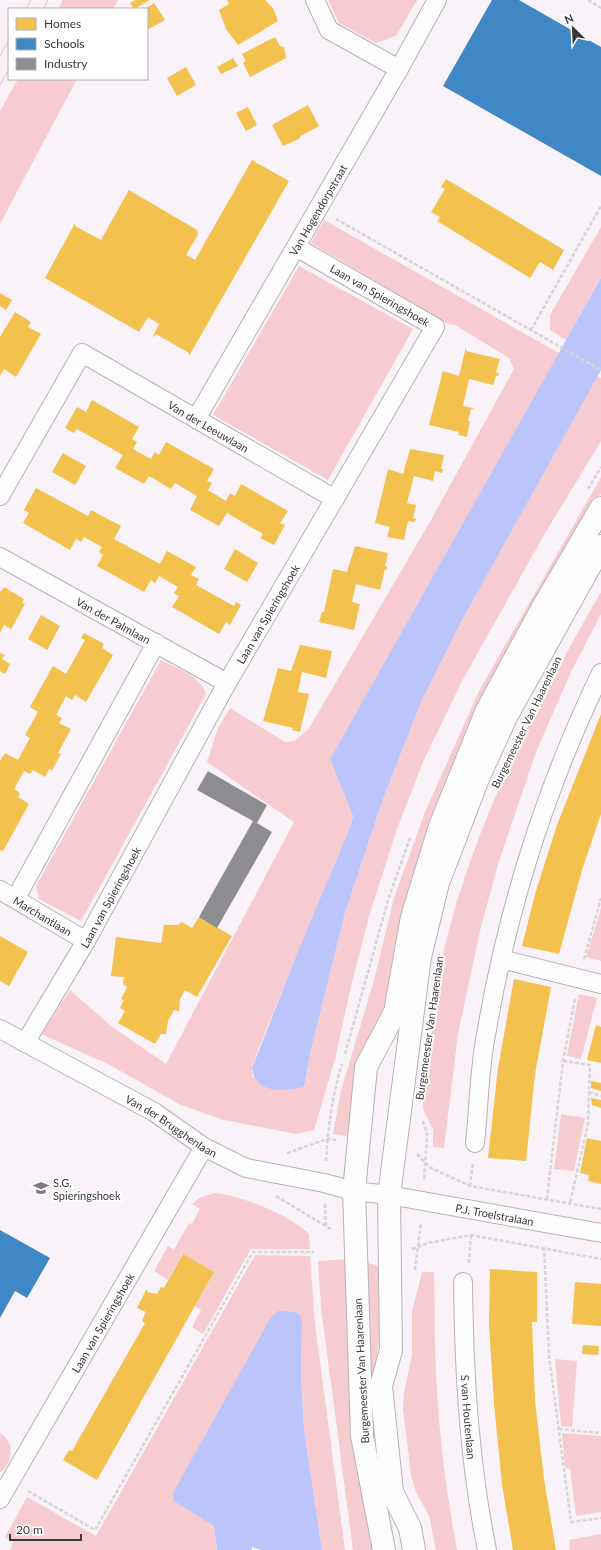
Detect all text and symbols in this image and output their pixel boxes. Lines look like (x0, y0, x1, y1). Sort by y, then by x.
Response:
legend (8, 8, 148, 80)
north arrow (553, 8, 593, 48)
text: N (562, 11, 575, 26)
text: Homes (44, 16, 81, 31)
text: Schools (44, 36, 85, 51)
text: Industry (44, 56, 88, 71)
street label: Van Hogendorpstraat (286, 162, 349, 258)
street label: Laan van Spieringshoek (328, 261, 432, 329)
street label: Van der Leeuwlaan (166, 398, 251, 454)
street label: Laan van Spieringshoek (233, 561, 302, 666)
street label: Van der Palmlaan (74, 594, 153, 646)
street label: Burgemeester Van Haarenlaan (488, 654, 564, 790)
street label: Laan van Spieringshoek (77, 844, 143, 950)
street label: Marchantlaan (11, 893, 75, 938)
street label: Burgemeester Van Haarenlaan (412, 955, 446, 1101)
street label: Van der Brugghenlaan (124, 1092, 219, 1159)
place label: S.G. Spieringshoek (53, 1176, 121, 1202)
school or university icon: S.G. Spieringshoek (32, 1179, 50, 1197)
street label: P.J. Troelstralaan (454, 1201, 535, 1227)
street label: Laan van Spieringshoek (68, 1270, 136, 1375)
street label: Burgemeester Van Haarenlaan (351, 1298, 371, 1444)
street label: S van Houtenlaan (459, 1374, 479, 1460)
scale bar (10, 1516, 81, 1542)
text: 20 m (16, 1522, 43, 1537)

